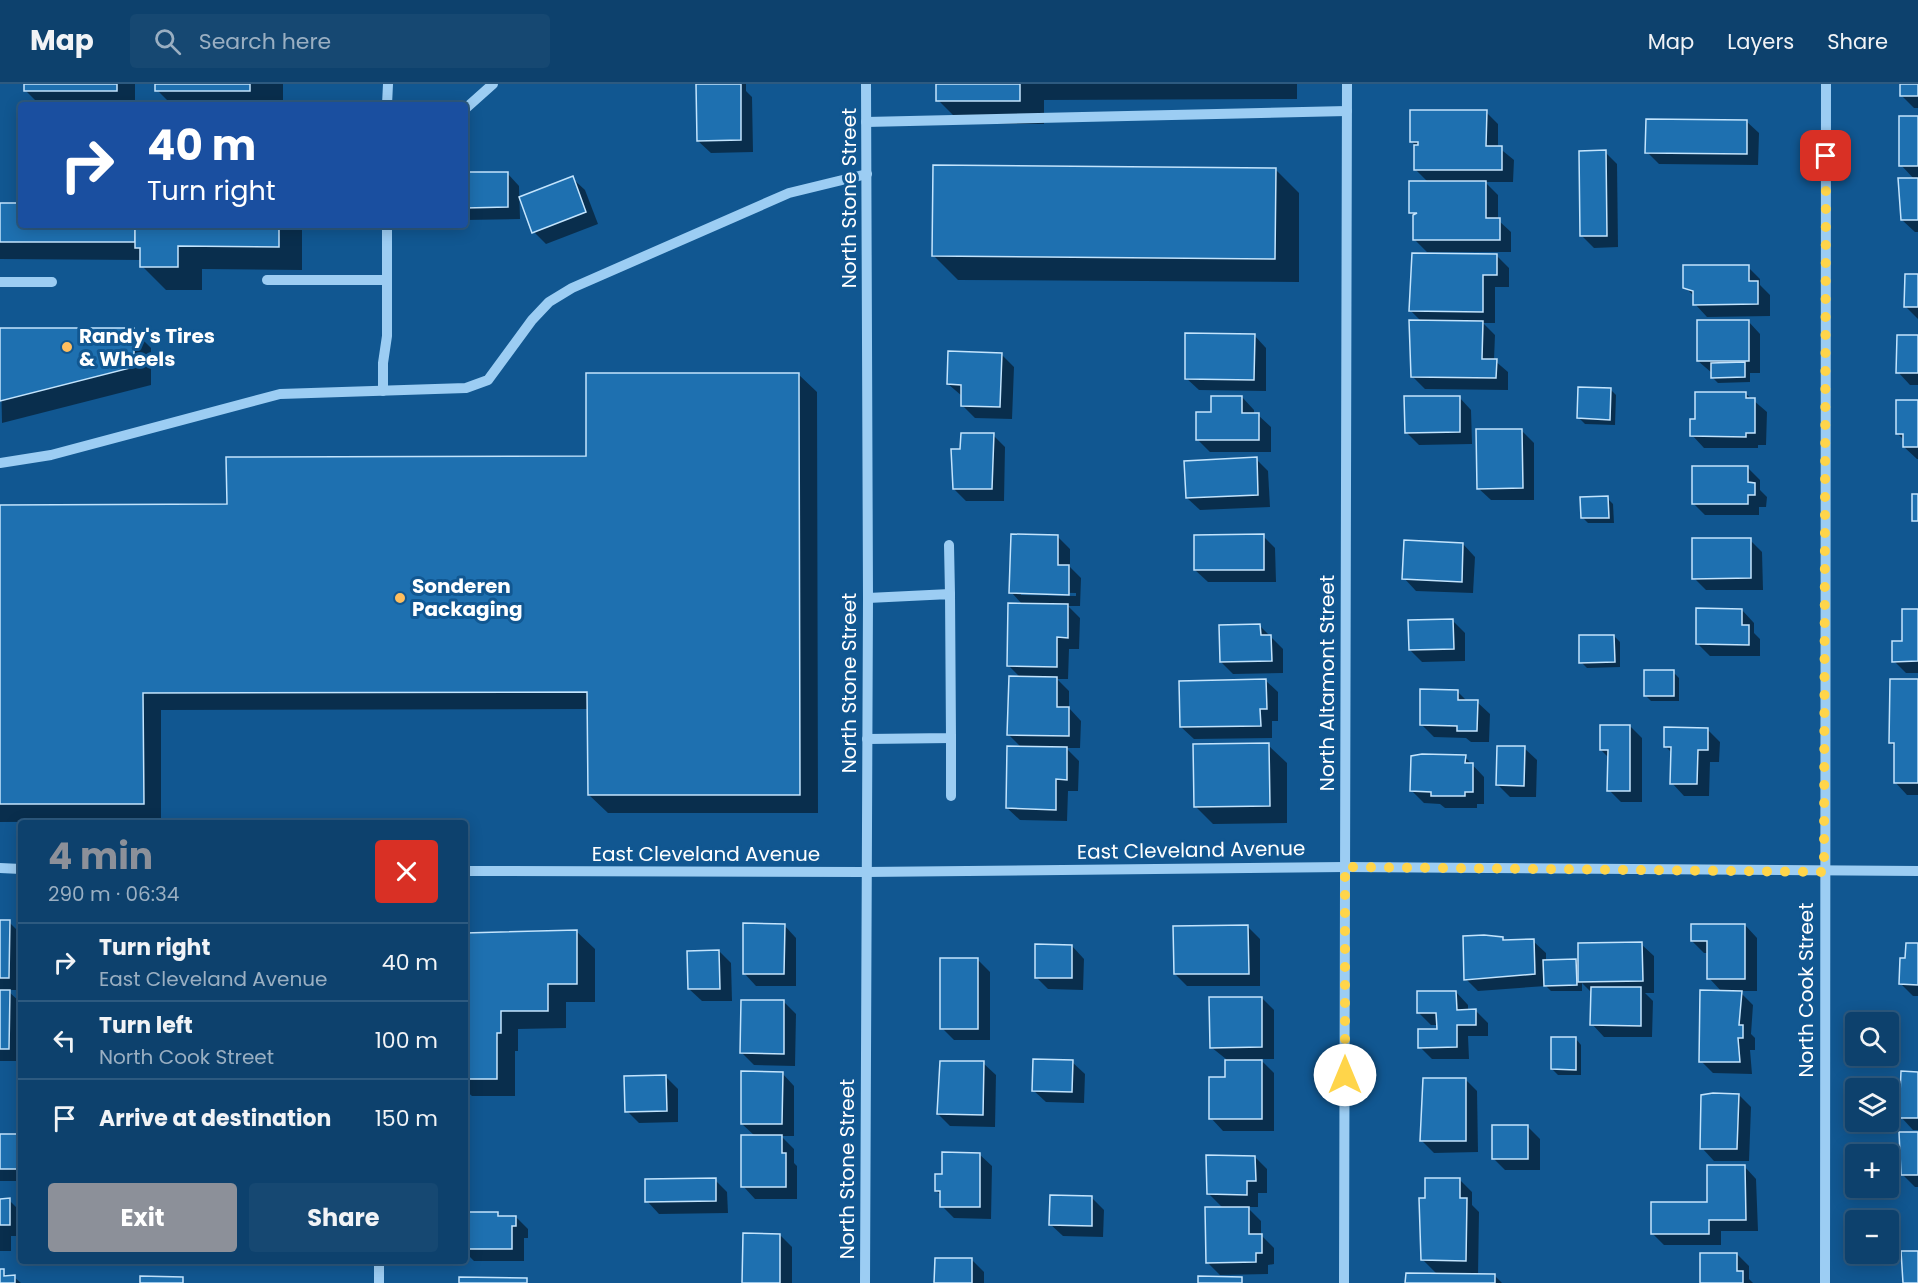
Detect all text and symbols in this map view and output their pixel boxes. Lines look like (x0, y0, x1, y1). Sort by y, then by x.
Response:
search box (130, 14, 550, 68)
text: Map (30, 21, 94, 60)
icon: search (151, 25, 184, 58)
text: Search here (199, 26, 331, 57)
text: Map (1648, 27, 1694, 56)
text: Layers (1727, 27, 1794, 56)
text: Share (1827, 27, 1888, 56)
street label: North Stone Street (835, 108, 863, 288)
text: 40 m (147, 116, 256, 175)
icon: right (48, 126, 126, 204)
pin (1800, 130, 1851, 181)
icon: arrive (1809, 139, 1842, 172)
text: Turn right (147, 172, 276, 209)
place label: Randy's Tires & Wheels (79, 322, 215, 373)
marker: Randy's Tires & Wheels (60, 340, 74, 354)
place label: Sonderen Packaging (412, 572, 523, 623)
street label: North Altamont Street (1313, 575, 1341, 791)
marker: Sonderen Packaging (393, 591, 407, 605)
street label: North Stone Street (835, 593, 863, 773)
text: 4 min (48, 831, 153, 882)
street label: East Cleveland Avenue (1077, 834, 1305, 866)
button: close (375, 840, 438, 903)
street label: East Cleveland Avenue (592, 840, 820, 868)
text: 290 m · 06:34 (48, 880, 179, 908)
street label: North Cook Street (1792, 903, 1820, 1077)
text: Turn right (99, 932, 210, 963)
icon: right (48, 946, 81, 979)
text: 40 m (382, 947, 438, 978)
text: East Cleveland Avenue (99, 965, 327, 993)
text: Turn left (99, 1010, 193, 1041)
map controls (1845, 1012, 1899, 1264)
button: search (1845, 1012, 1899, 1066)
icon: left (48, 1024, 81, 1057)
text: 100 m (375, 1025, 438, 1056)
text: North Cook Street (99, 1043, 274, 1071)
position arrow (1313, 1043, 1377, 1107)
button: layers (1845, 1078, 1899, 1132)
street label: North Stone Street (833, 1079, 861, 1259)
icon: arrive (48, 1102, 81, 1135)
text: Arrive at destination (99, 1103, 331, 1134)
text: 150 m (375, 1103, 438, 1134)
button: + (1845, 1144, 1899, 1198)
button: Exit (48, 1183, 237, 1252)
button: Share (249, 1183, 438, 1252)
button: − (1845, 1210, 1899, 1264)

